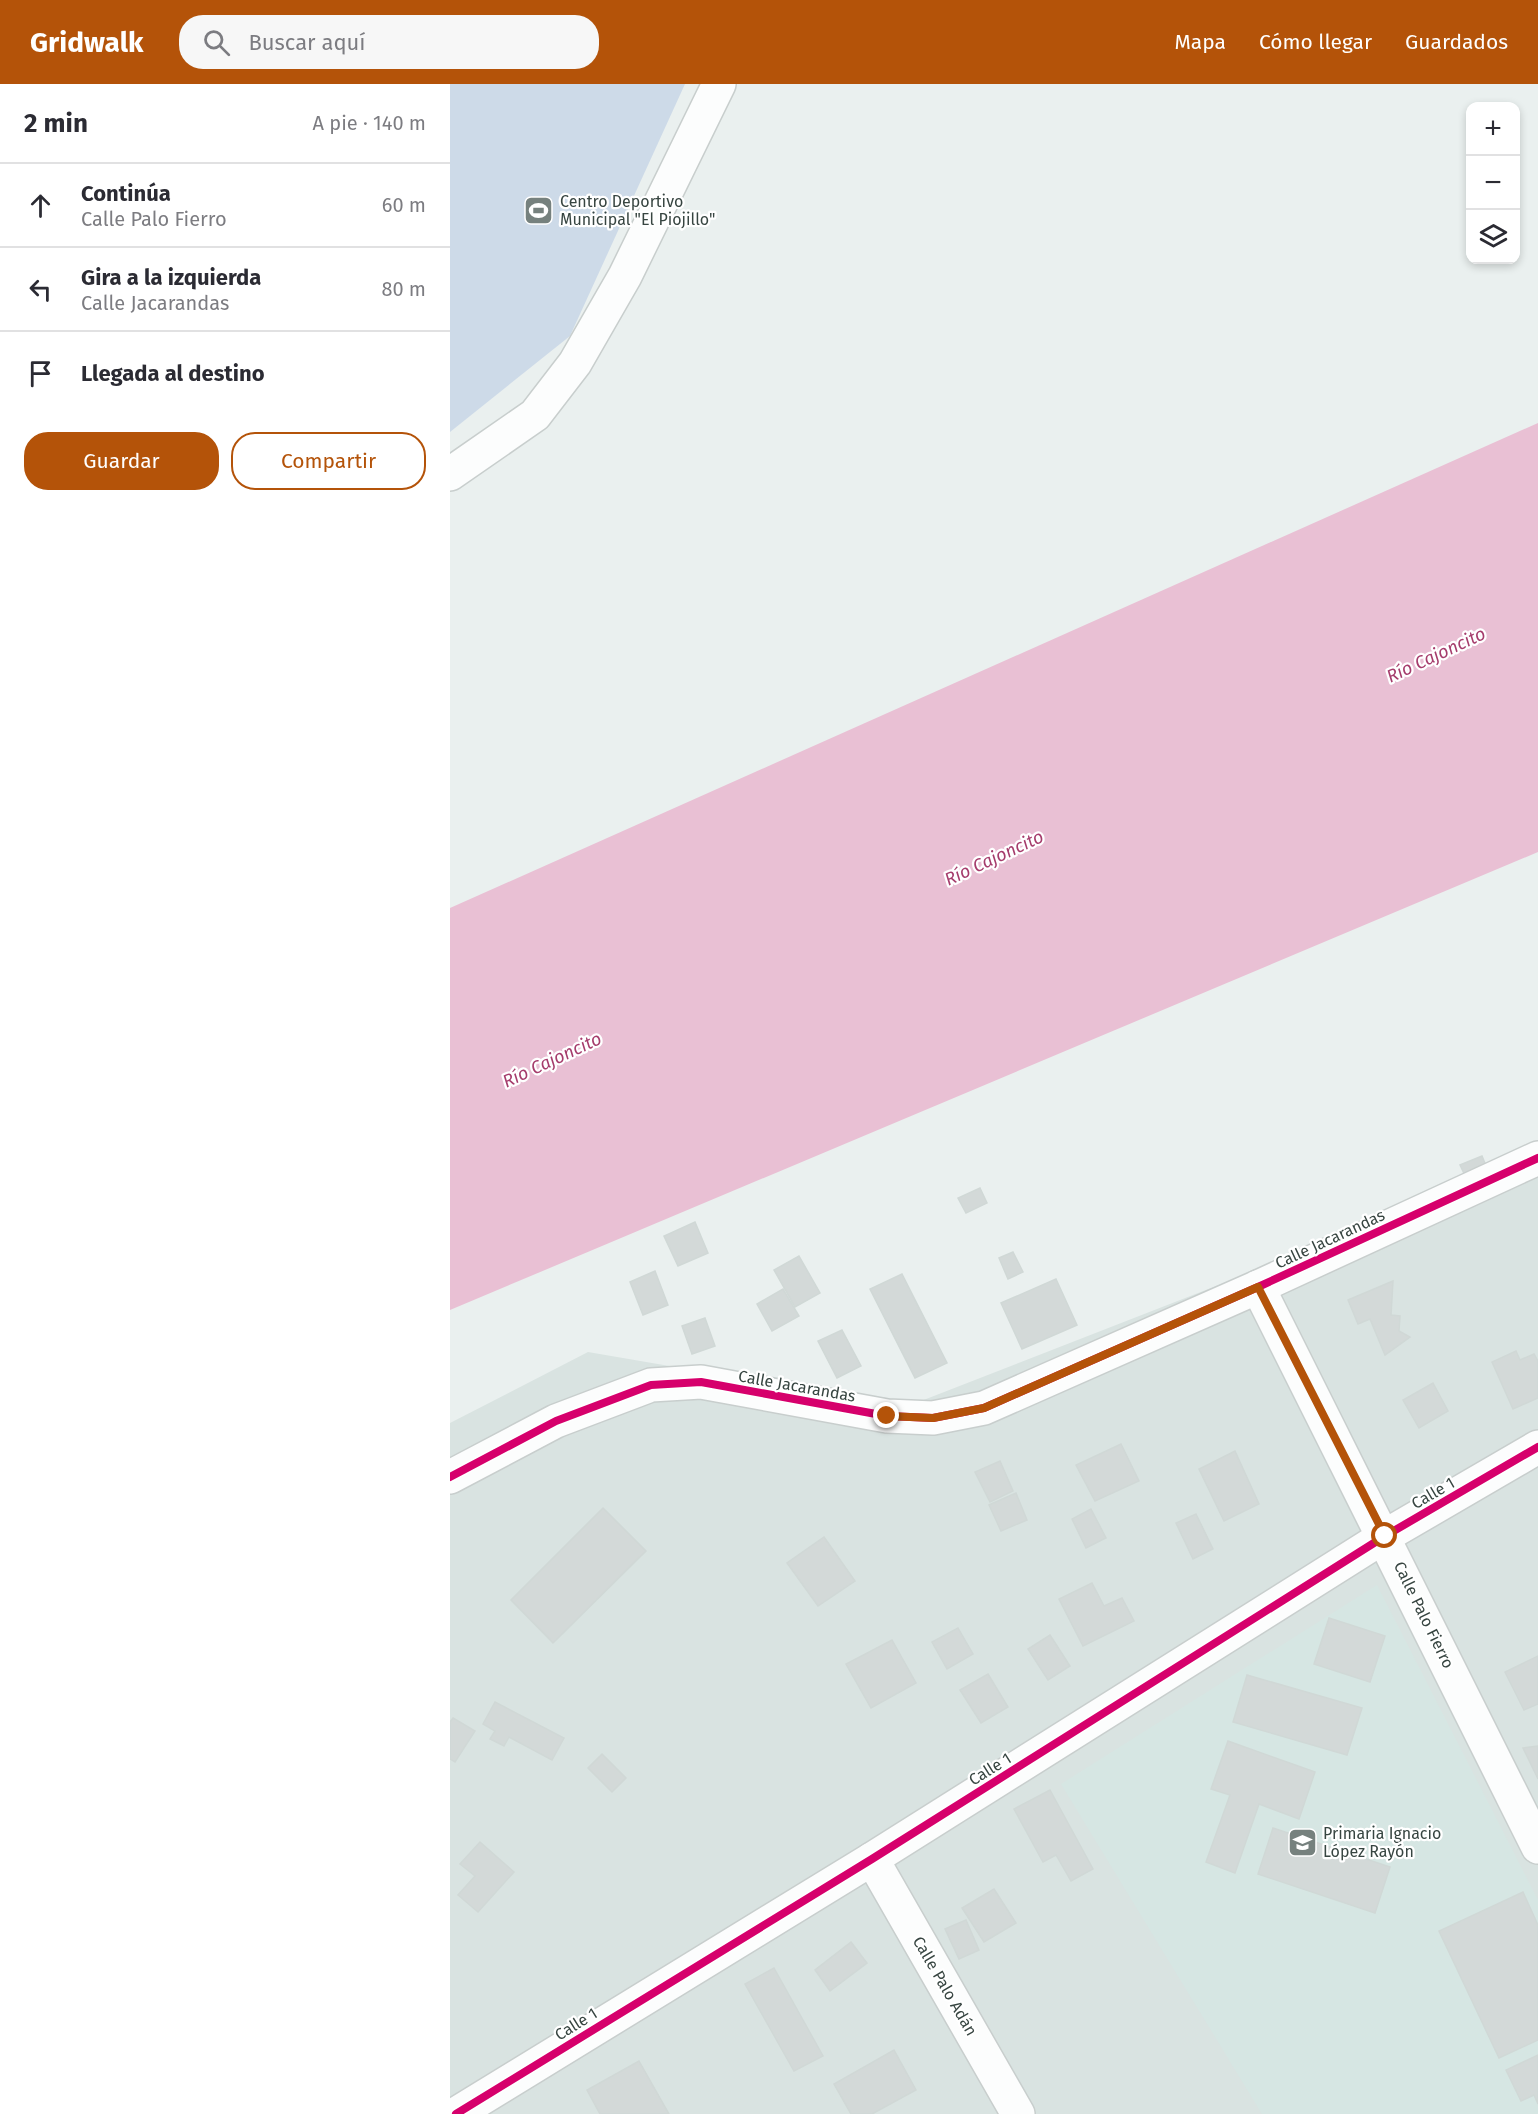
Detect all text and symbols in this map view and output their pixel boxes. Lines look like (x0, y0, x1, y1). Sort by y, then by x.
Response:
search box (179, 15, 599, 69)
text: Gridwalk (30, 26, 143, 59)
icon: search (200, 26, 233, 59)
text: Buscar aquí (248, 29, 366, 56)
text: Mapa (1174, 29, 1226, 55)
text: Cómo llegar (1259, 29, 1372, 55)
text: Guardados (1405, 29, 1508, 55)
map controls (1466, 102, 1520, 264)
button: + (1466, 102, 1520, 156)
text: 2 min (24, 108, 88, 139)
text: A pie · 140 m (313, 111, 426, 135)
button: − (1466, 156, 1520, 210)
text: Continúa (81, 180, 171, 207)
icon: ahead (24, 189, 57, 222)
place label: Centro Deportivo Municipal "El Piojillo" (560, 192, 715, 229)
text: 60 m (382, 193, 426, 217)
sports icon: Centro Deportivo Municipal "El Piojillo" (523, 194, 555, 226)
text: Calle Palo Fierro (81, 207, 227, 231)
button: layers (1466, 210, 1520, 264)
text: Gira a la izquierda (81, 264, 261, 291)
icon: left (24, 273, 57, 306)
text: 80 m (381, 277, 426, 301)
text: Calle Jacarandas (81, 291, 229, 315)
icon: arrive (24, 357, 57, 390)
text: Llegada al destino (81, 360, 265, 387)
button: Guardar (24, 432, 219, 490)
button: Compartir (231, 432, 426, 490)
water label: Río Cajoncito (1383, 623, 1489, 687)
water label: Río Cajoncito (941, 826, 1047, 890)
water label: Río Cajoncito (499, 1028, 605, 1092)
street label: Calle Jacarandas (1272, 1205, 1388, 1273)
street label: Calle Jacarandas (737, 1366, 857, 1406)
route end (873, 1402, 899, 1428)
street label: Calle 1 (1408, 1473, 1458, 1513)
route start (1371, 1522, 1397, 1548)
street label: Calle Palo Fierro (1390, 1558, 1458, 1672)
street label: Calle 1 (965, 1749, 1015, 1789)
place label: Primaria Ignacio López Rayón (1323, 1824, 1441, 1861)
school or university icon: Primaria Ignacio López Rayón (1286, 1826, 1318, 1858)
street label: Calle Palo Adán (909, 1933, 981, 2039)
street label: Calle 1 (551, 2004, 601, 2044)

